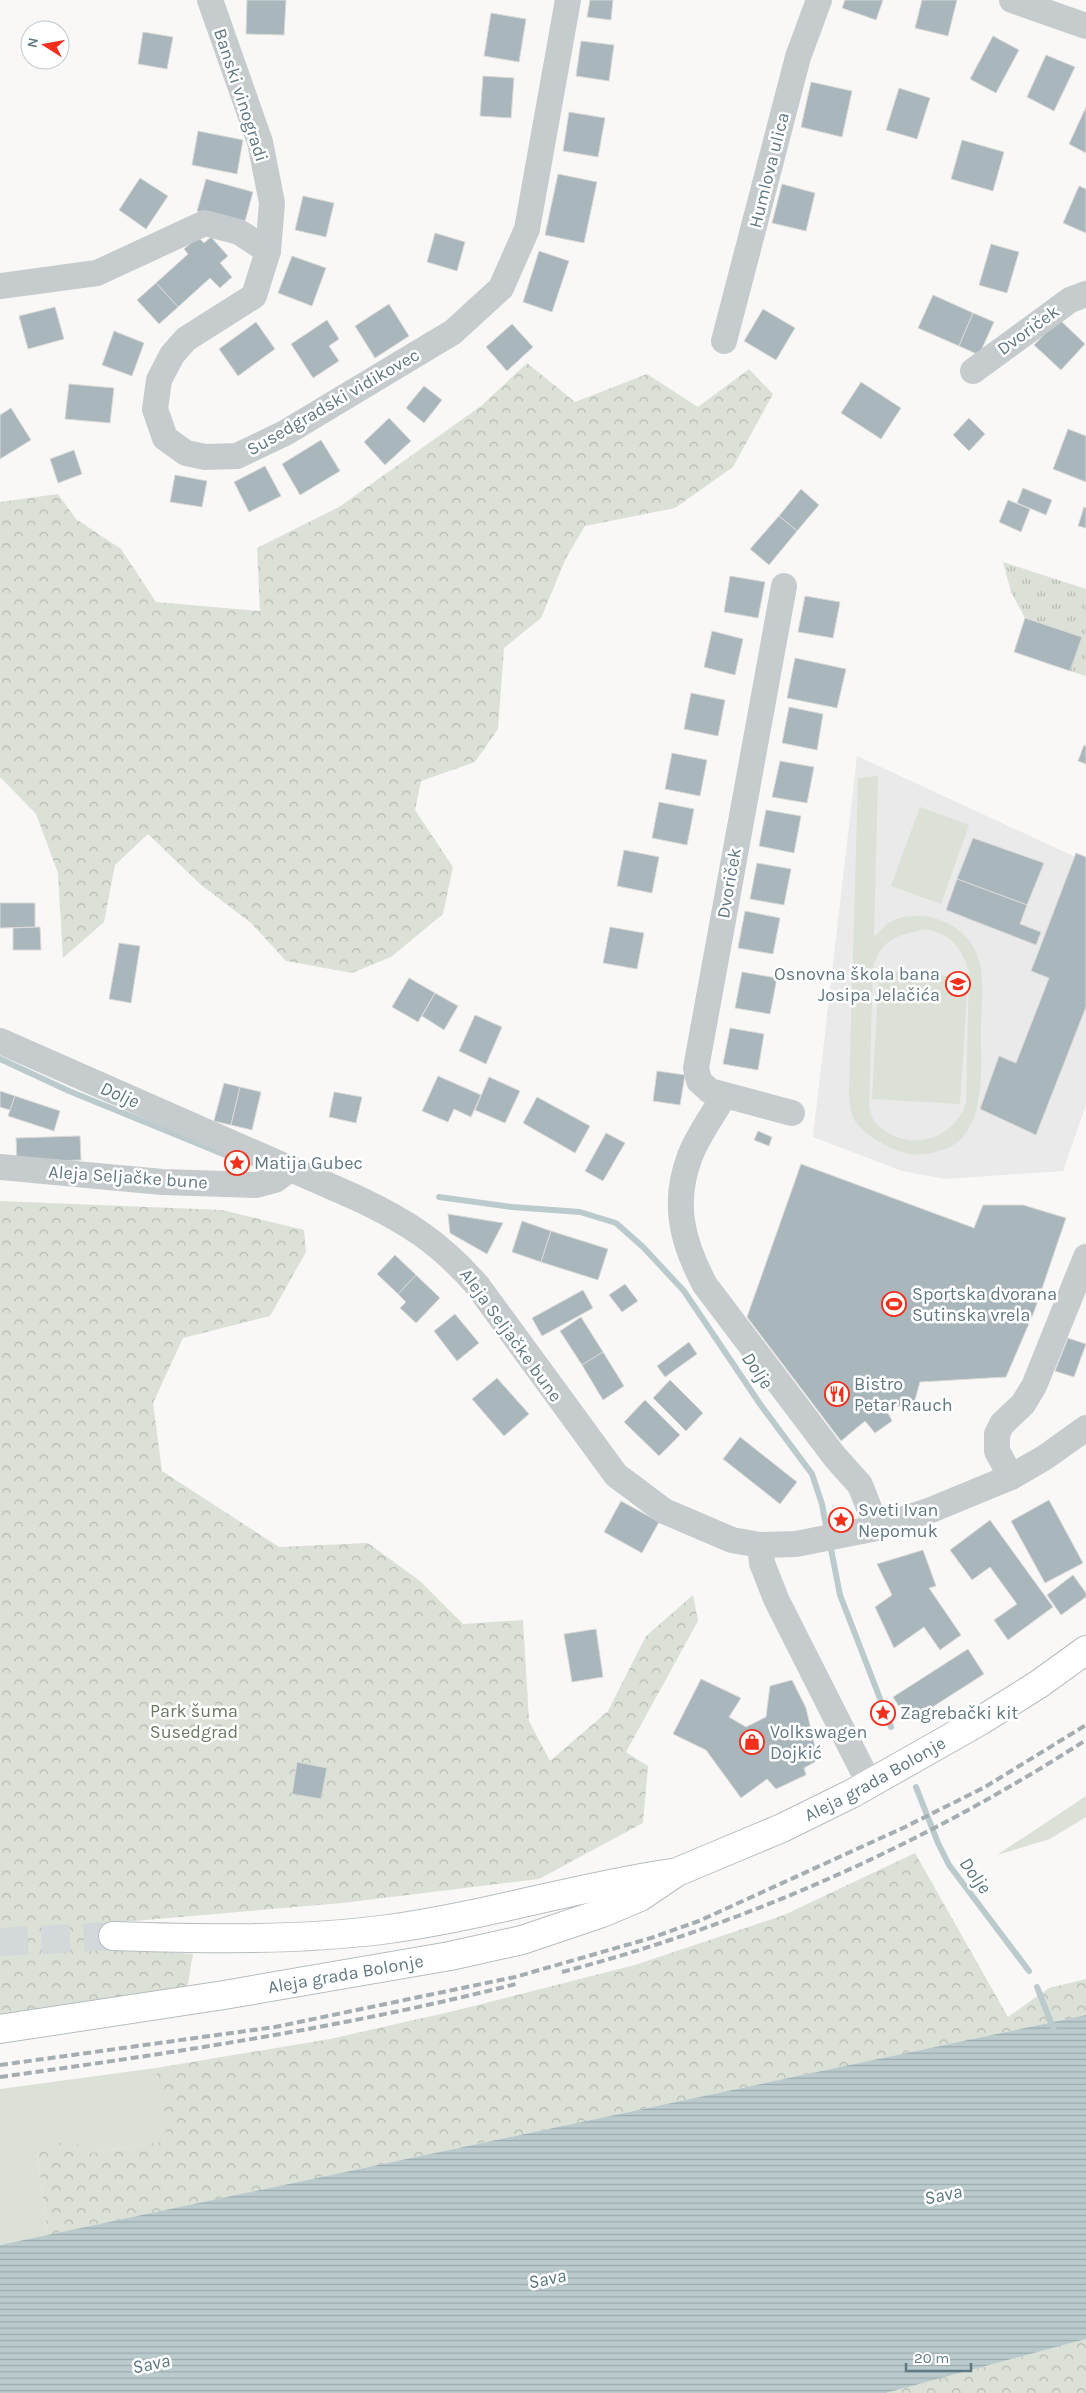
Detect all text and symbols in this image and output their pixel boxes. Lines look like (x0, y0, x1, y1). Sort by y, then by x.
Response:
north arrow (20, 20, 70, 70)
street label: Banski vinogradi (209, 26, 273, 164)
text: N (23, 36, 42, 49)
street label: Humlova ulica (744, 110, 794, 230)
street label: Dvoriček (993, 300, 1063, 360)
street label: Susedgradski vidikovec (243, 344, 423, 460)
street label: Dvoriček (712, 846, 746, 920)
place label: Osnovna škola bana Josipa Jelačića (774, 963, 940, 1006)
school or university icon: Osnovna škola bana Josipa Jelačića (945, 971, 971, 997)
water label: Dolje (97, 1077, 142, 1113)
place icon: Matija Gubec (224, 1150, 250, 1176)
place label: Matija Gubec (254, 1152, 363, 1174)
street label: Aleja Seljačke bune (48, 1160, 208, 1194)
street label: Aleja Seljačke bune (455, 1264, 567, 1406)
place label: Sportska dvorana Sutinska vrela (912, 1283, 1057, 1326)
sports icon: Sportska dvorana Sutinska vrela (881, 1291, 907, 1317)
water label: Dolje (737, 1348, 778, 1393)
place label: Bistro Petar Rauch (854, 1373, 953, 1416)
restaurant icon: Bistro Petar Rauch (824, 1381, 850, 1407)
place label: Sveti Ivan Nepomuk (858, 1499, 938, 1542)
place icon: Sveti Ivan Nepomuk (828, 1507, 854, 1533)
park label: Park šuma Susedgrad (150, 1700, 238, 1743)
place icon: Zagrebački kit (870, 1700, 896, 1726)
place label: Zagrebački kit (900, 1702, 1019, 1724)
place label: Volkswagen Dojkić (770, 1721, 867, 1764)
shop icon: Volkswagen Dojkić (739, 1729, 765, 1755)
street label: Aleja grada Bolonje (801, 1732, 950, 1826)
water label: Dolje (955, 1853, 996, 1898)
street label: Aleja grada Bolonje (266, 1950, 425, 1998)
water label: Sava (922, 2180, 964, 2210)
water label: Sava (526, 2264, 568, 2294)
scale bar (906, 2340, 971, 2372)
water label: Sava (130, 2349, 172, 2379)
text: 20 m (914, 2349, 949, 2367)

